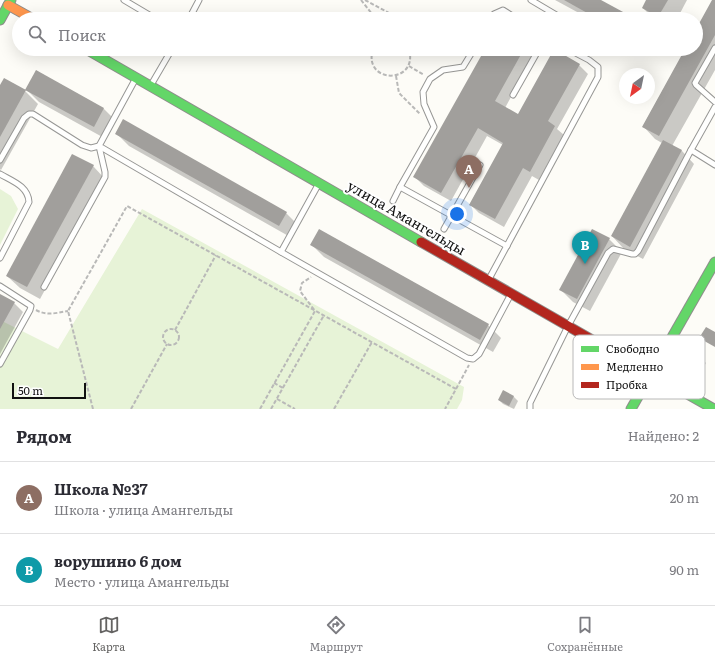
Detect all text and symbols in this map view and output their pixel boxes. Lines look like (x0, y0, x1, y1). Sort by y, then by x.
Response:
search box (12, 12, 703, 56)
icon: search (26, 23, 48, 45)
text: Поиск (58, 23, 106, 46)
north arrow (619, 68, 655, 104)
pin: A (456, 155, 482, 188)
street label: улица Амангельды (344, 175, 470, 259)
your location (447, 204, 467, 224)
pin: B (572, 231, 598, 264)
legend (573, 335, 705, 399)
text: Свободно (606, 340, 659, 356)
text: Медленно (606, 358, 663, 374)
text: Пробка (606, 376, 647, 392)
scale bar (12, 381, 86, 400)
text: 50 m (18, 382, 43, 398)
text: Рядом (16, 423, 72, 448)
text: Найдено: 2 (628, 426, 699, 445)
text: Школа №37 (54, 477, 148, 500)
text: A (24, 488, 34, 507)
text: 20 m (670, 488, 699, 507)
text: Школа · улица Амангельды (54, 500, 233, 519)
text: ворушино 6 дом (54, 549, 182, 572)
text: B (25, 560, 33, 579)
text: 90 m (669, 560, 699, 579)
text: Место · улица Амангельды (54, 572, 229, 591)
tab: Карта (92, 614, 125, 654)
tab: Маршрут (309, 614, 363, 654)
tab: Сохранённые (547, 614, 623, 654)

